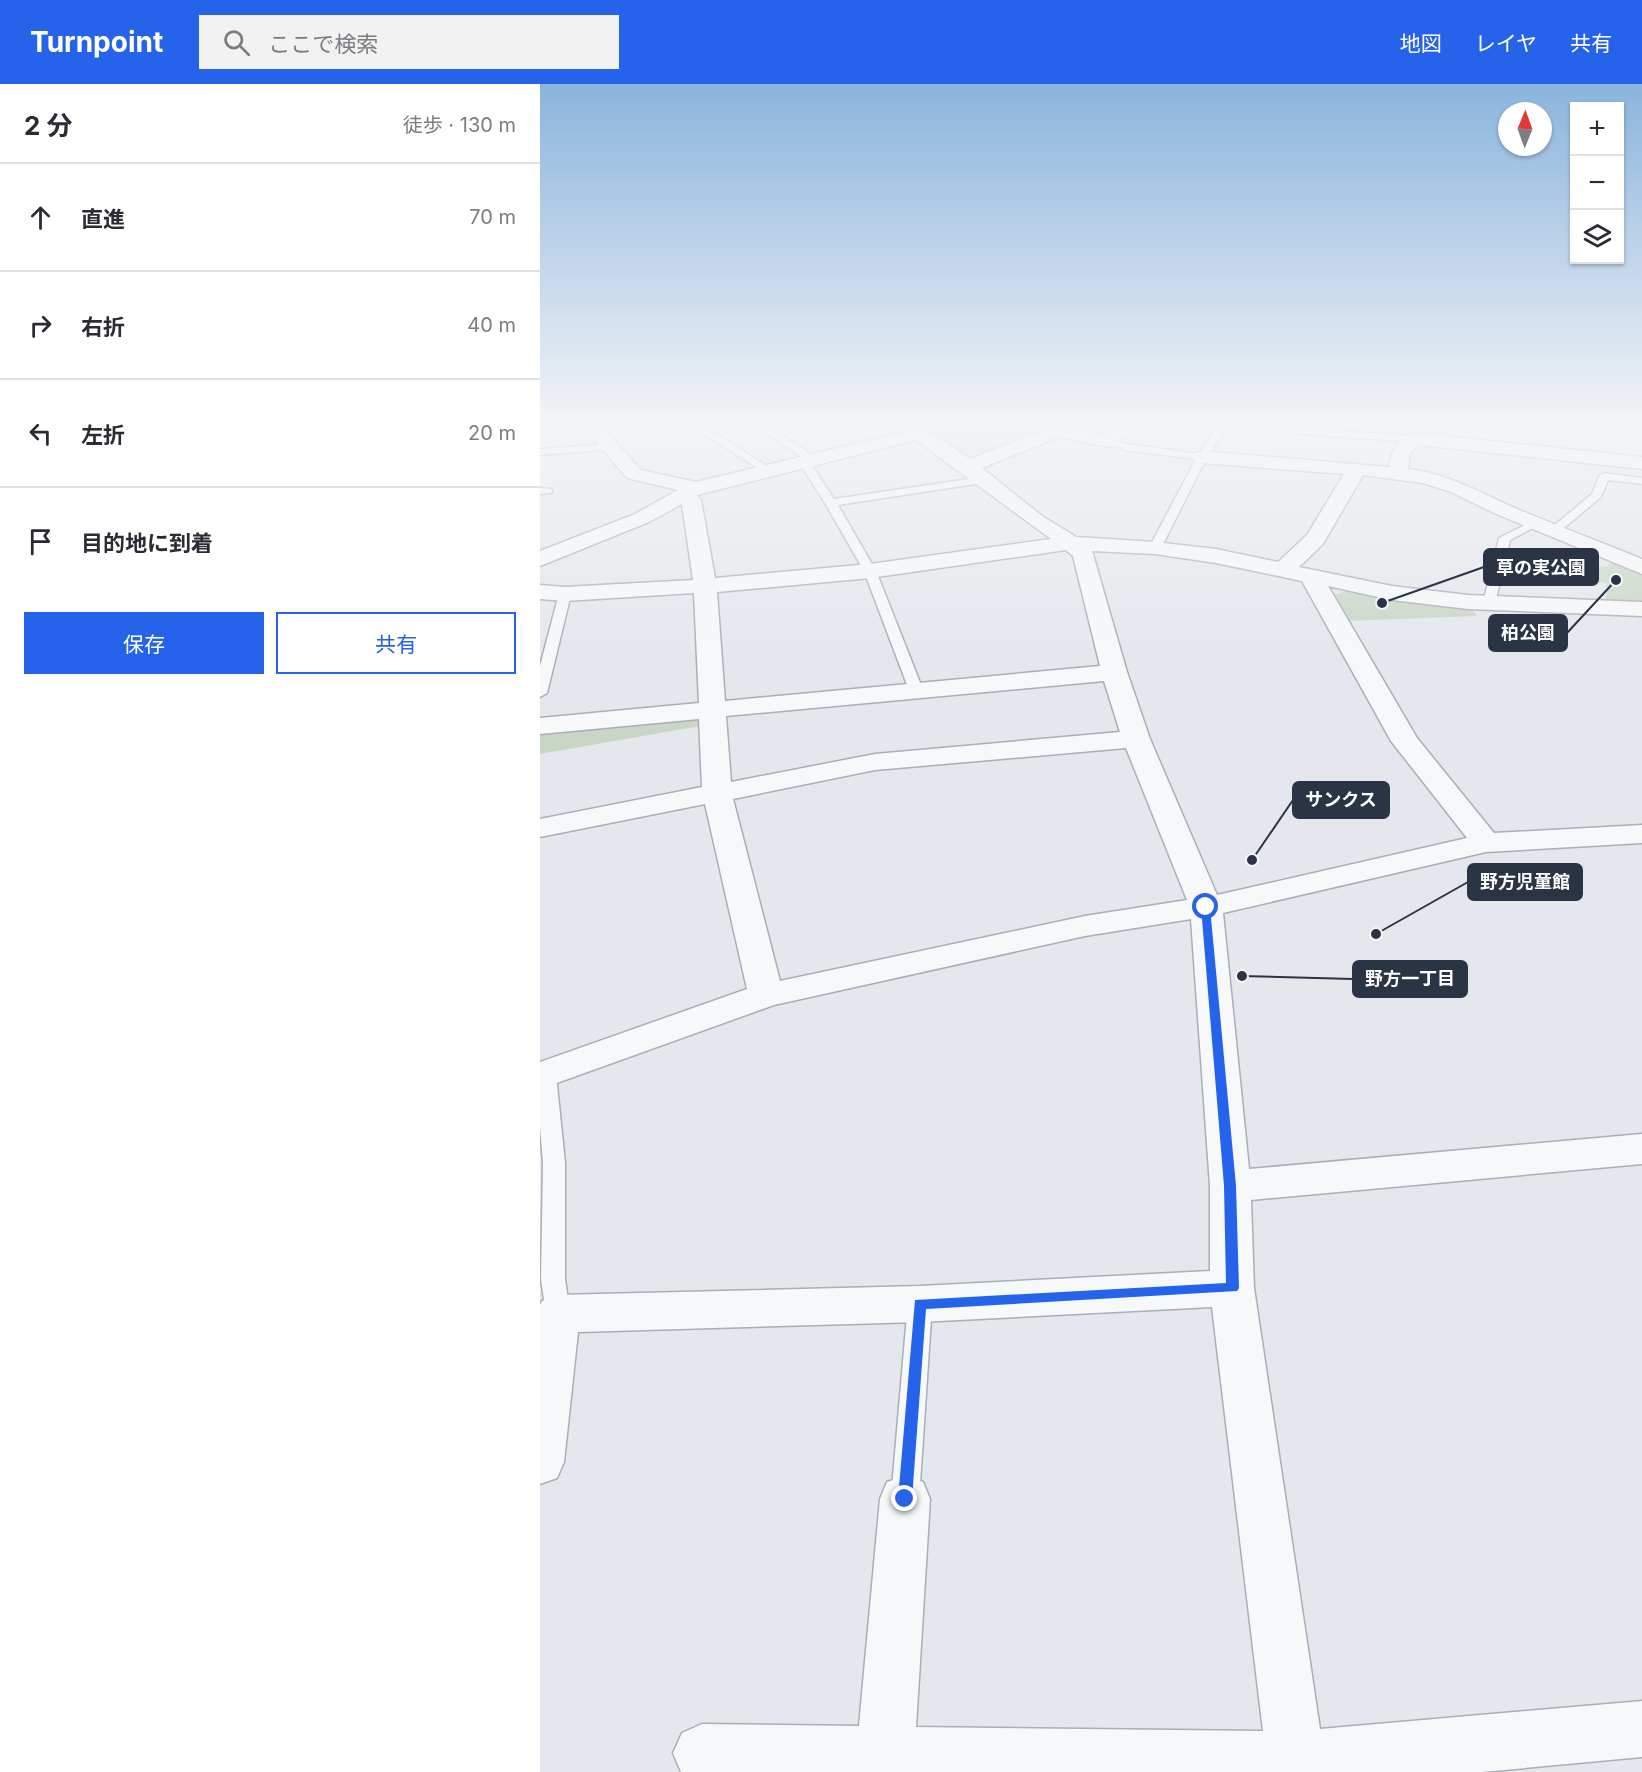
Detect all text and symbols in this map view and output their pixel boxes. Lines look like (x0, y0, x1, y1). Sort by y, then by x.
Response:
search box (199, 15, 619, 69)
text: Turnpoint (30, 25, 163, 59)
icon: search (220, 26, 253, 59)
text: ここで検索 (268, 31, 378, 57)
text: 地図 (1400, 31, 1442, 56)
text: レイヤ (1475, 31, 1537, 56)
text: 共有 (1570, 31, 1612, 56)
north arrow (1498, 102, 1552, 156)
map controls (1570, 102, 1624, 264)
button: + (1570, 102, 1624, 156)
text: 2 分 (24, 110, 73, 141)
text: 徒歩 · 130 m (403, 113, 516, 137)
button: − (1570, 156, 1624, 210)
icon: ahead (24, 201, 57, 234)
text: 70 m (469, 205, 516, 229)
text: 直進 (81, 206, 125, 232)
button: layers (1570, 210, 1624, 264)
icon: right (24, 309, 57, 342)
text: 40 m (467, 313, 516, 337)
text: 右折 (81, 314, 125, 340)
icon: left (24, 417, 57, 450)
text: 20 m (468, 421, 516, 445)
text: 左折 (81, 422, 125, 448)
icon: arrive (24, 525, 57, 558)
text: 目的地に到着 (81, 530, 213, 556)
callout: 草の実公園 (1484, 549, 1598, 585)
text: 草の実公園 (1496, 557, 1586, 578)
button: 保存 (24, 612, 264, 674)
button: 共有 (276, 612, 516, 674)
callout: 柏公園 (1489, 615, 1567, 651)
text: 柏公園 (1501, 622, 1555, 643)
callout: サンクス (1293, 782, 1389, 818)
text: サンクス (1305, 789, 1377, 810)
callout: 野方児童館 (1468, 864, 1582, 900)
text: 野方児童館 (1480, 871, 1570, 892)
route start (1192, 893, 1218, 919)
callout: 野方一丁目 (1353, 961, 1467, 997)
text: 野方一丁目 (1365, 968, 1455, 989)
route end (891, 1485, 917, 1511)

